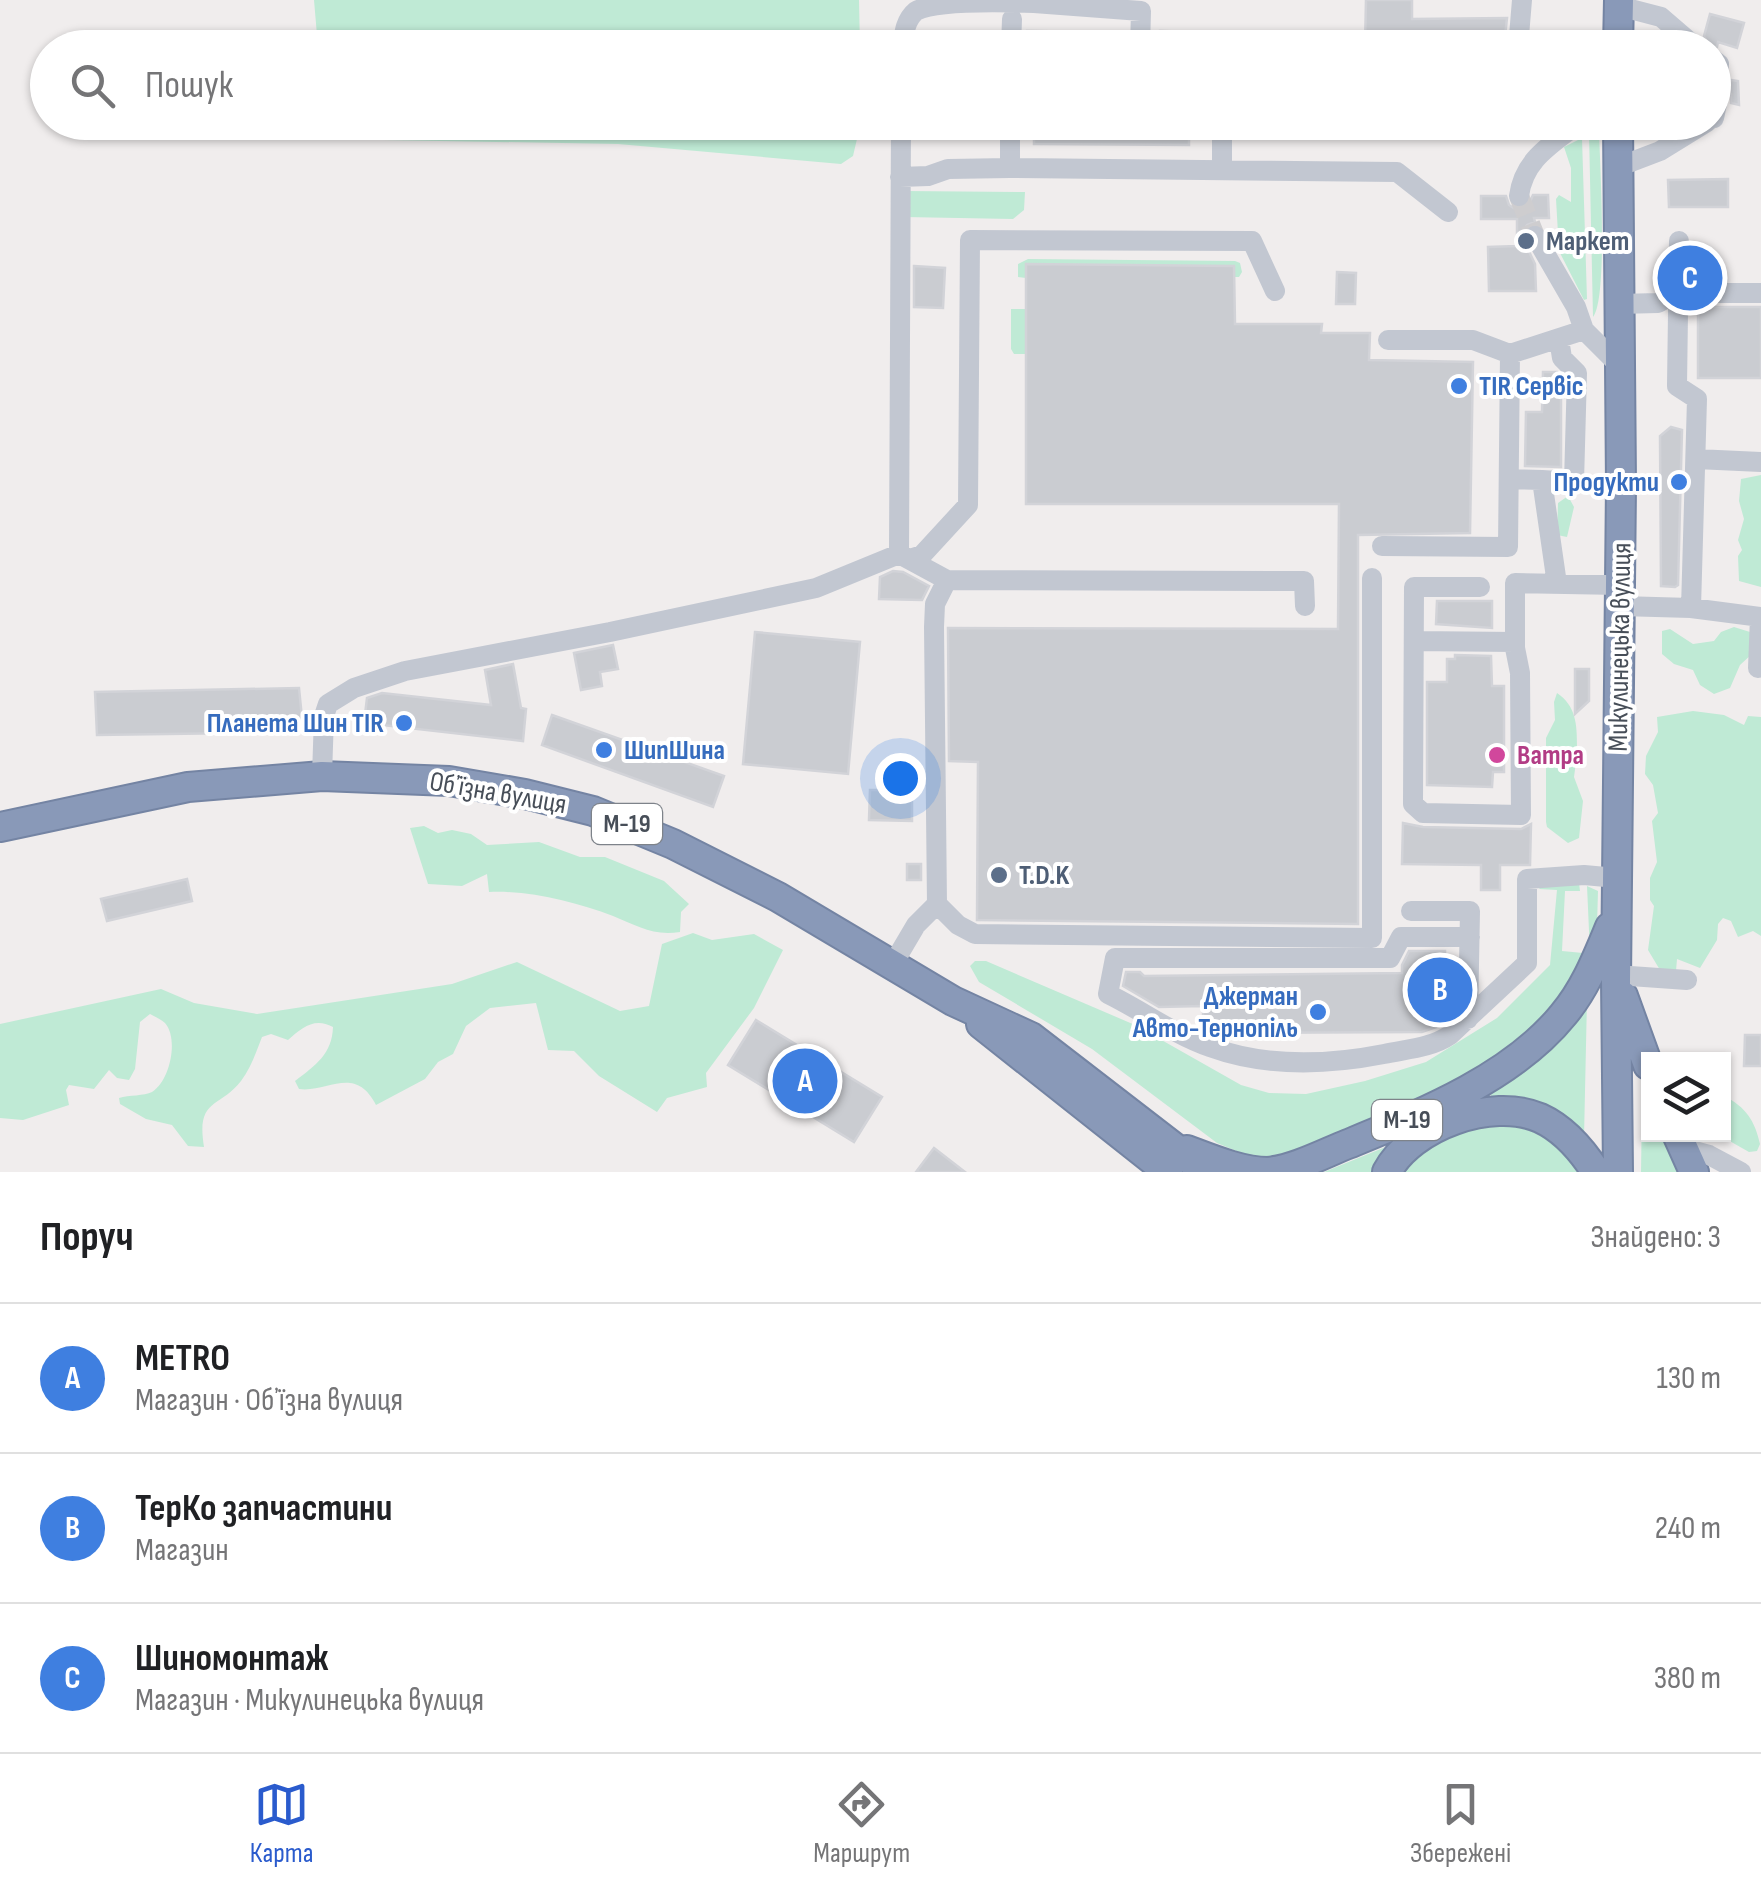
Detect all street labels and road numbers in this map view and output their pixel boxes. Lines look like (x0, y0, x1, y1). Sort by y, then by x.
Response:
street label: Микулинецька вулиця (1602, 542, 1638, 752)
street label: Обʼїзна вулиця (427, 765, 569, 821)
road number: М-19 (592, 804, 662, 844)
road number: М-19 (1372, 1100, 1442, 1140)

